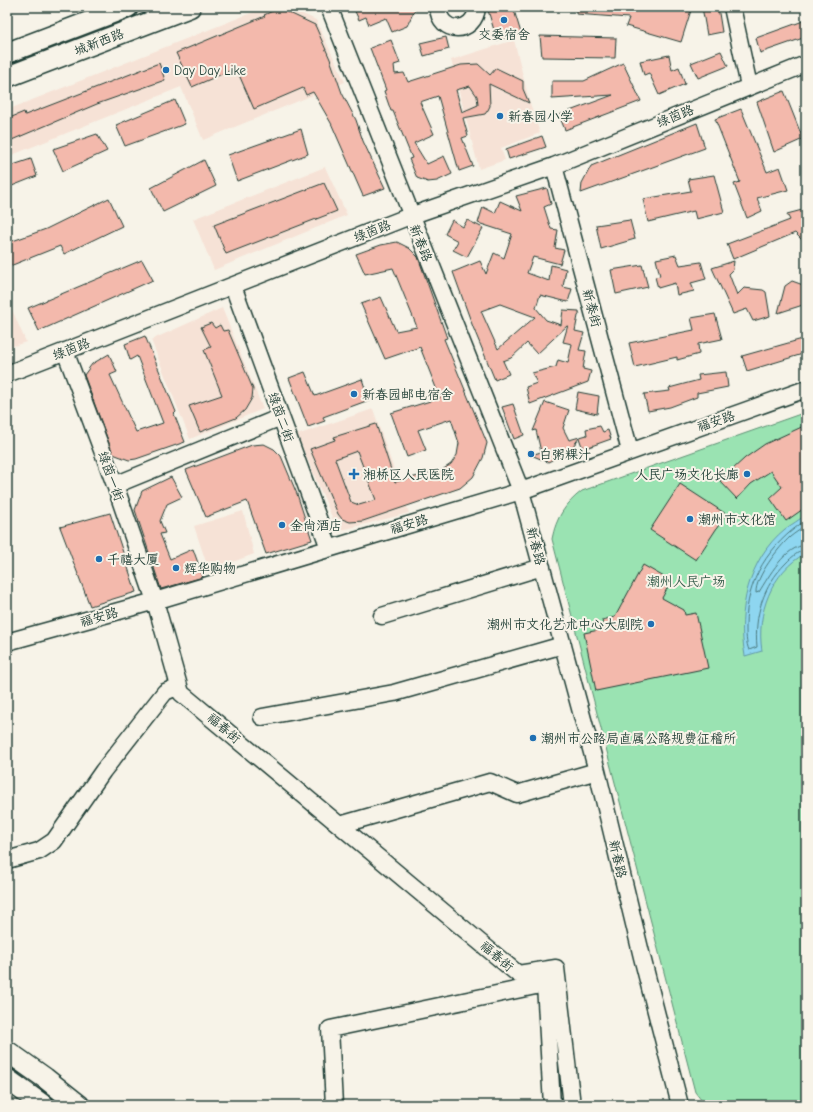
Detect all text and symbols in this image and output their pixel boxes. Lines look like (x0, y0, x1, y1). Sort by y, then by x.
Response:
marker: 交委宿舍 (499, 15, 509, 25)
street label: 城新西路 (72, 26, 126, 58)
place label: 交委宿舍 (478, 27, 530, 42)
place label: Day Day Like (174, 63, 247, 78)
marker: Day Day Like (161, 65, 171, 75)
street label: 绿茵路 (654, 102, 696, 130)
place label: 新春园小学 (508, 109, 573, 124)
marker: 新春园小学 (495, 111, 505, 121)
street label: 绿茵路 (351, 217, 393, 245)
street label: 新春路 (407, 222, 435, 264)
street label: 新泰街 (580, 287, 604, 329)
street label: 绿茵路 (50, 335, 92, 363)
place label: 新春园邮电宿舍 (362, 387, 453, 402)
marker: 新春园邮电宿舍 (349, 389, 359, 399)
street label: 绿茵二街 (265, 390, 297, 444)
street label: 福安路 (695, 408, 737, 434)
place label: 白粥粿汁 (539, 447, 591, 462)
street label: 绿茵一街 (95, 449, 127, 503)
marker: 白粥粿汁 (526, 449, 536, 459)
place label: 湘桥区人民医院 (363, 467, 454, 482)
place label: 人民广场文化长廊 (635, 467, 739, 482)
marker: 湘桥区人民医院 (348, 468, 360, 480)
marker: 人民广场文化长廊 (742, 469, 752, 479)
street label: 福安路 (388, 511, 430, 537)
place label: 潮州市文化馆 (698, 512, 776, 527)
marker: 潮州市文化馆 (685, 514, 695, 524)
place label: 金尚酒店 (290, 518, 342, 533)
marker: 金尚酒店 (277, 520, 287, 530)
street label: 新春路 (524, 525, 548, 567)
place label: 千禧大厦 (107, 552, 159, 567)
marker: 千禧大厦 (94, 554, 104, 564)
place label: 辉华购物 (184, 561, 236, 576)
marker: 辉华购物 (171, 563, 181, 573)
park label: 潮州人民广场 (647, 574, 725, 589)
street label: 福安路 (78, 604, 120, 630)
place label: 潮州市文化艺术中心大剧院 (487, 617, 643, 632)
marker: 潮州市文化艺术中心大剧院 (646, 619, 656, 629)
street label: 福春街 (204, 710, 244, 746)
place label: 潮州市公路局直属公路规费征稽所 (541, 731, 736, 746)
marker: 潮州市公路局直属公路规费征稽所 (528, 733, 538, 743)
street label: 新春路 (606, 838, 630, 880)
street label: 福春街 (477, 938, 517, 974)

